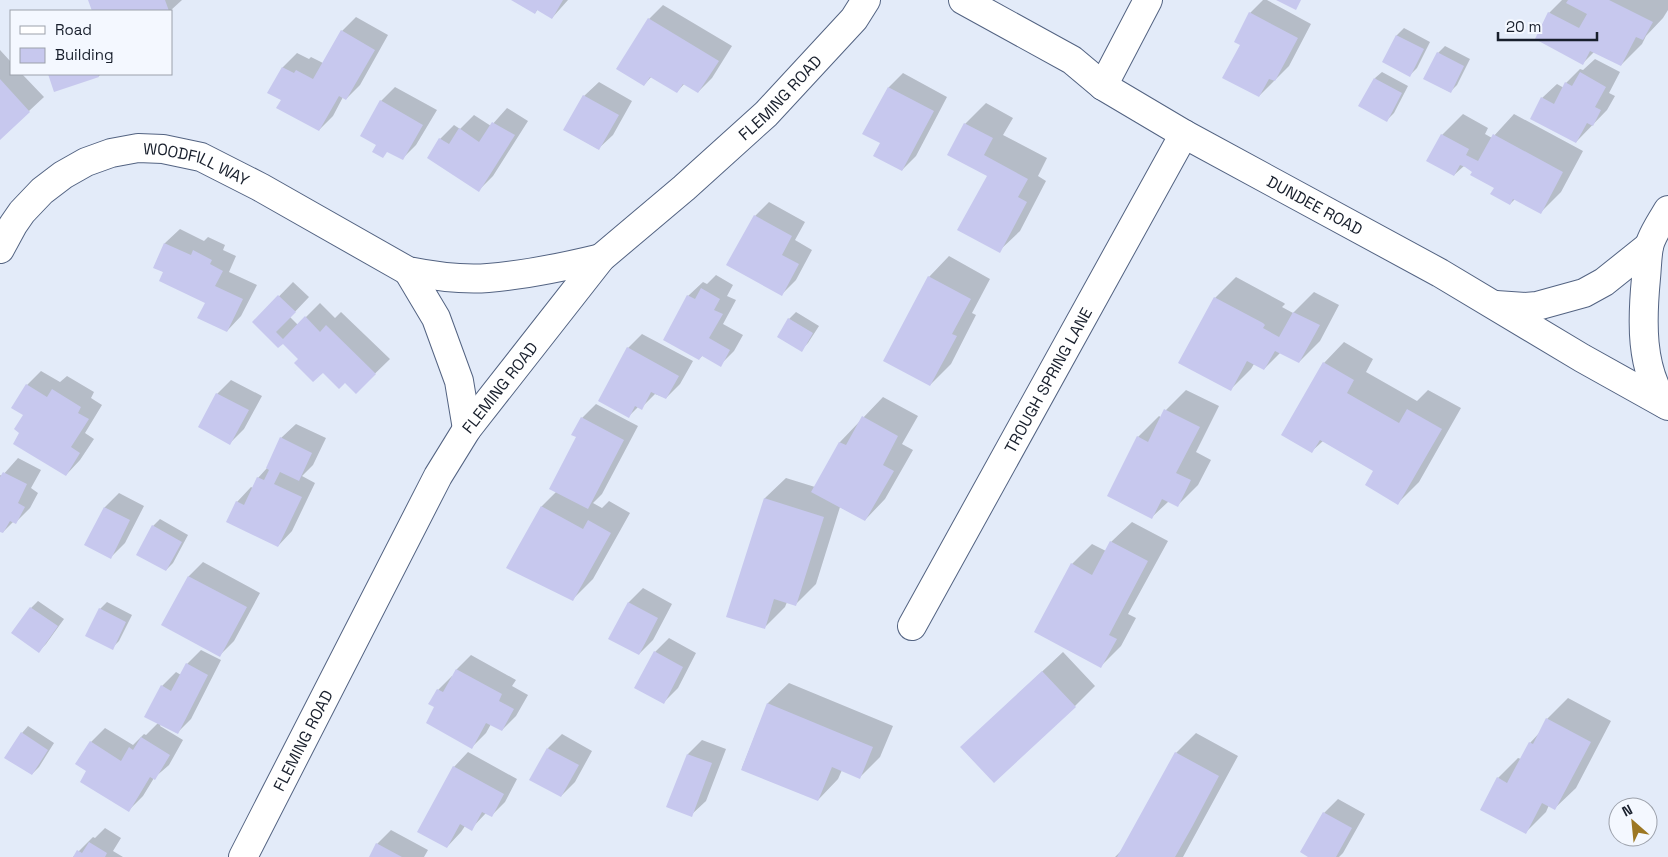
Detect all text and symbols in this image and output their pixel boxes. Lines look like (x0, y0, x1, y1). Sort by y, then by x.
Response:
legend (10, 10, 172, 75)
scale bar (1498, 10, 1597, 42)
text: 20 m (1506, 17, 1541, 36)
text: Road (55, 20, 92, 39)
text: Building (55, 45, 114, 64)
street label: FLEMING ROAD (734, 51, 826, 145)
street label: WOODFILL WAY (143, 138, 253, 191)
street label: DUNDEE ROAD (1263, 171, 1366, 240)
street label: TROUGH SPRING LANE (1000, 304, 1097, 457)
street label: FLEMING ROAD (457, 338, 542, 438)
street label: FLEMING ROAD (269, 686, 338, 795)
north arrow (1608, 797, 1658, 847)
text: N (1619, 800, 1635, 821)

